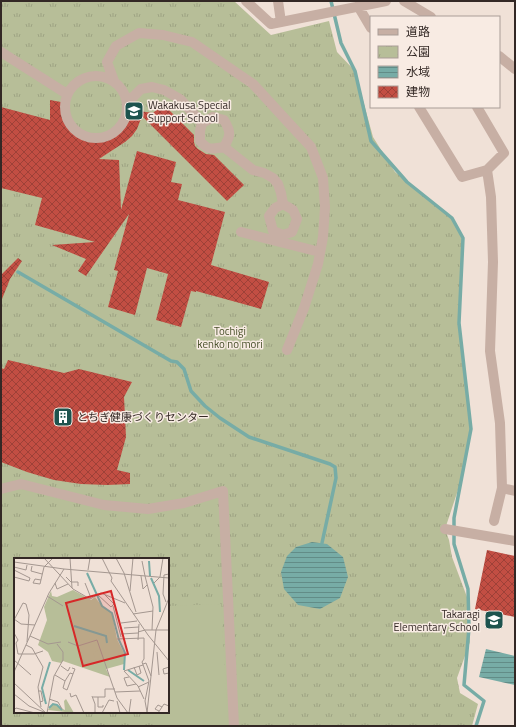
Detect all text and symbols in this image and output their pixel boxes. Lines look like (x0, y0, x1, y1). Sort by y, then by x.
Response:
legend (370, 16, 500, 108)
text: 道路 (406, 22, 430, 41)
text: 公園 (406, 42, 430, 61)
text: 水域 (406, 62, 430, 81)
text: 建物 (406, 82, 430, 101)
place label: Wakakusa Special Support School (148, 97, 231, 126)
school or university icon: Wakakusa Special Support School (123, 100, 145, 122)
park label: Tochigi kenko no mori (197, 323, 263, 352)
building icon: とちぎ健康づくりセンター (52, 406, 74, 428)
place label: とちぎ健康づくりセンター (77, 409, 209, 425)
inset map (14, 558, 169, 713)
place label: Takaragi Elementary School (393, 606, 480, 635)
school or university icon: Takaragi Elementary School (483, 609, 505, 631)

